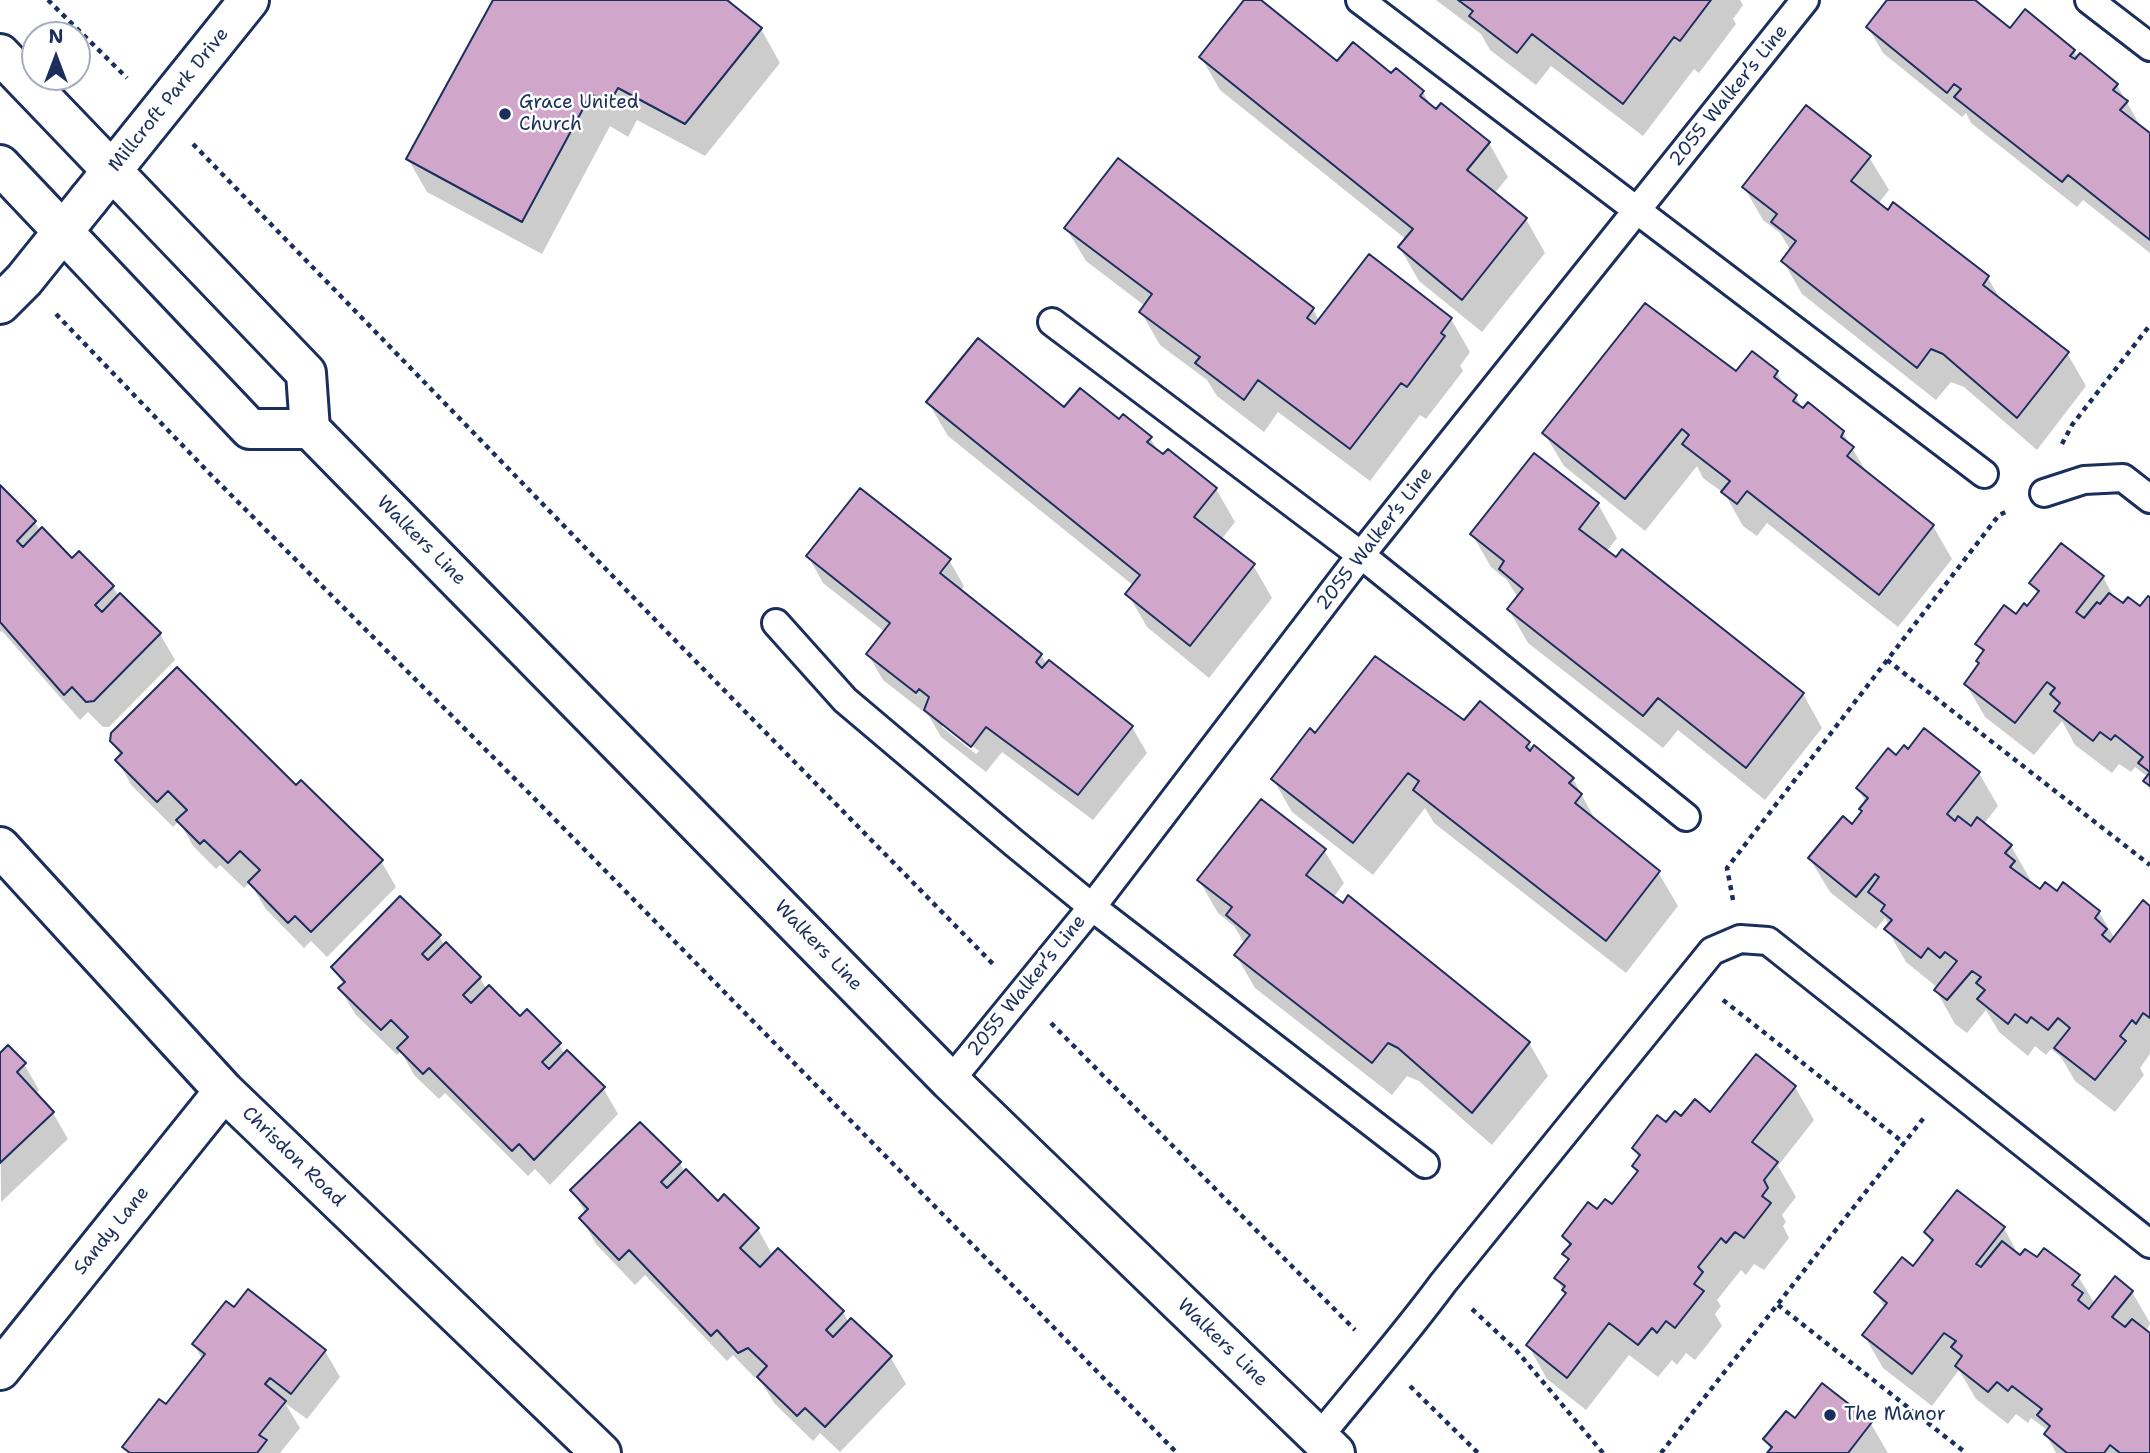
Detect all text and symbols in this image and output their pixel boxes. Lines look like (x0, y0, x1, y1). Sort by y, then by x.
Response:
north arrow (21, 21, 91, 91)
street label: 2055 Walker’s Line (1665, 21, 1793, 171)
street label: Millcroft Park Drive (104, 23, 234, 177)
text: N (48, 24, 64, 49)
place label: Grace United Church (519, 92, 639, 136)
marker: Grace United Church (497, 106, 513, 122)
street label: 2055 Walker’s Line (1312, 463, 1438, 615)
street label: Walkers Line (372, 492, 470, 590)
street label: Walkers Line (769, 896, 867, 996)
street label: 2055 Walker’s Line (963, 911, 1091, 1061)
street label: Chrisdon Road (237, 1102, 349, 1212)
street label: Sandy Lane (69, 1182, 155, 1280)
street label: Walkers Line (1172, 1294, 1272, 1392)
place label: The Manor (1844, 1404, 1946, 1426)
marker: The Manor (1822, 1407, 1838, 1423)

